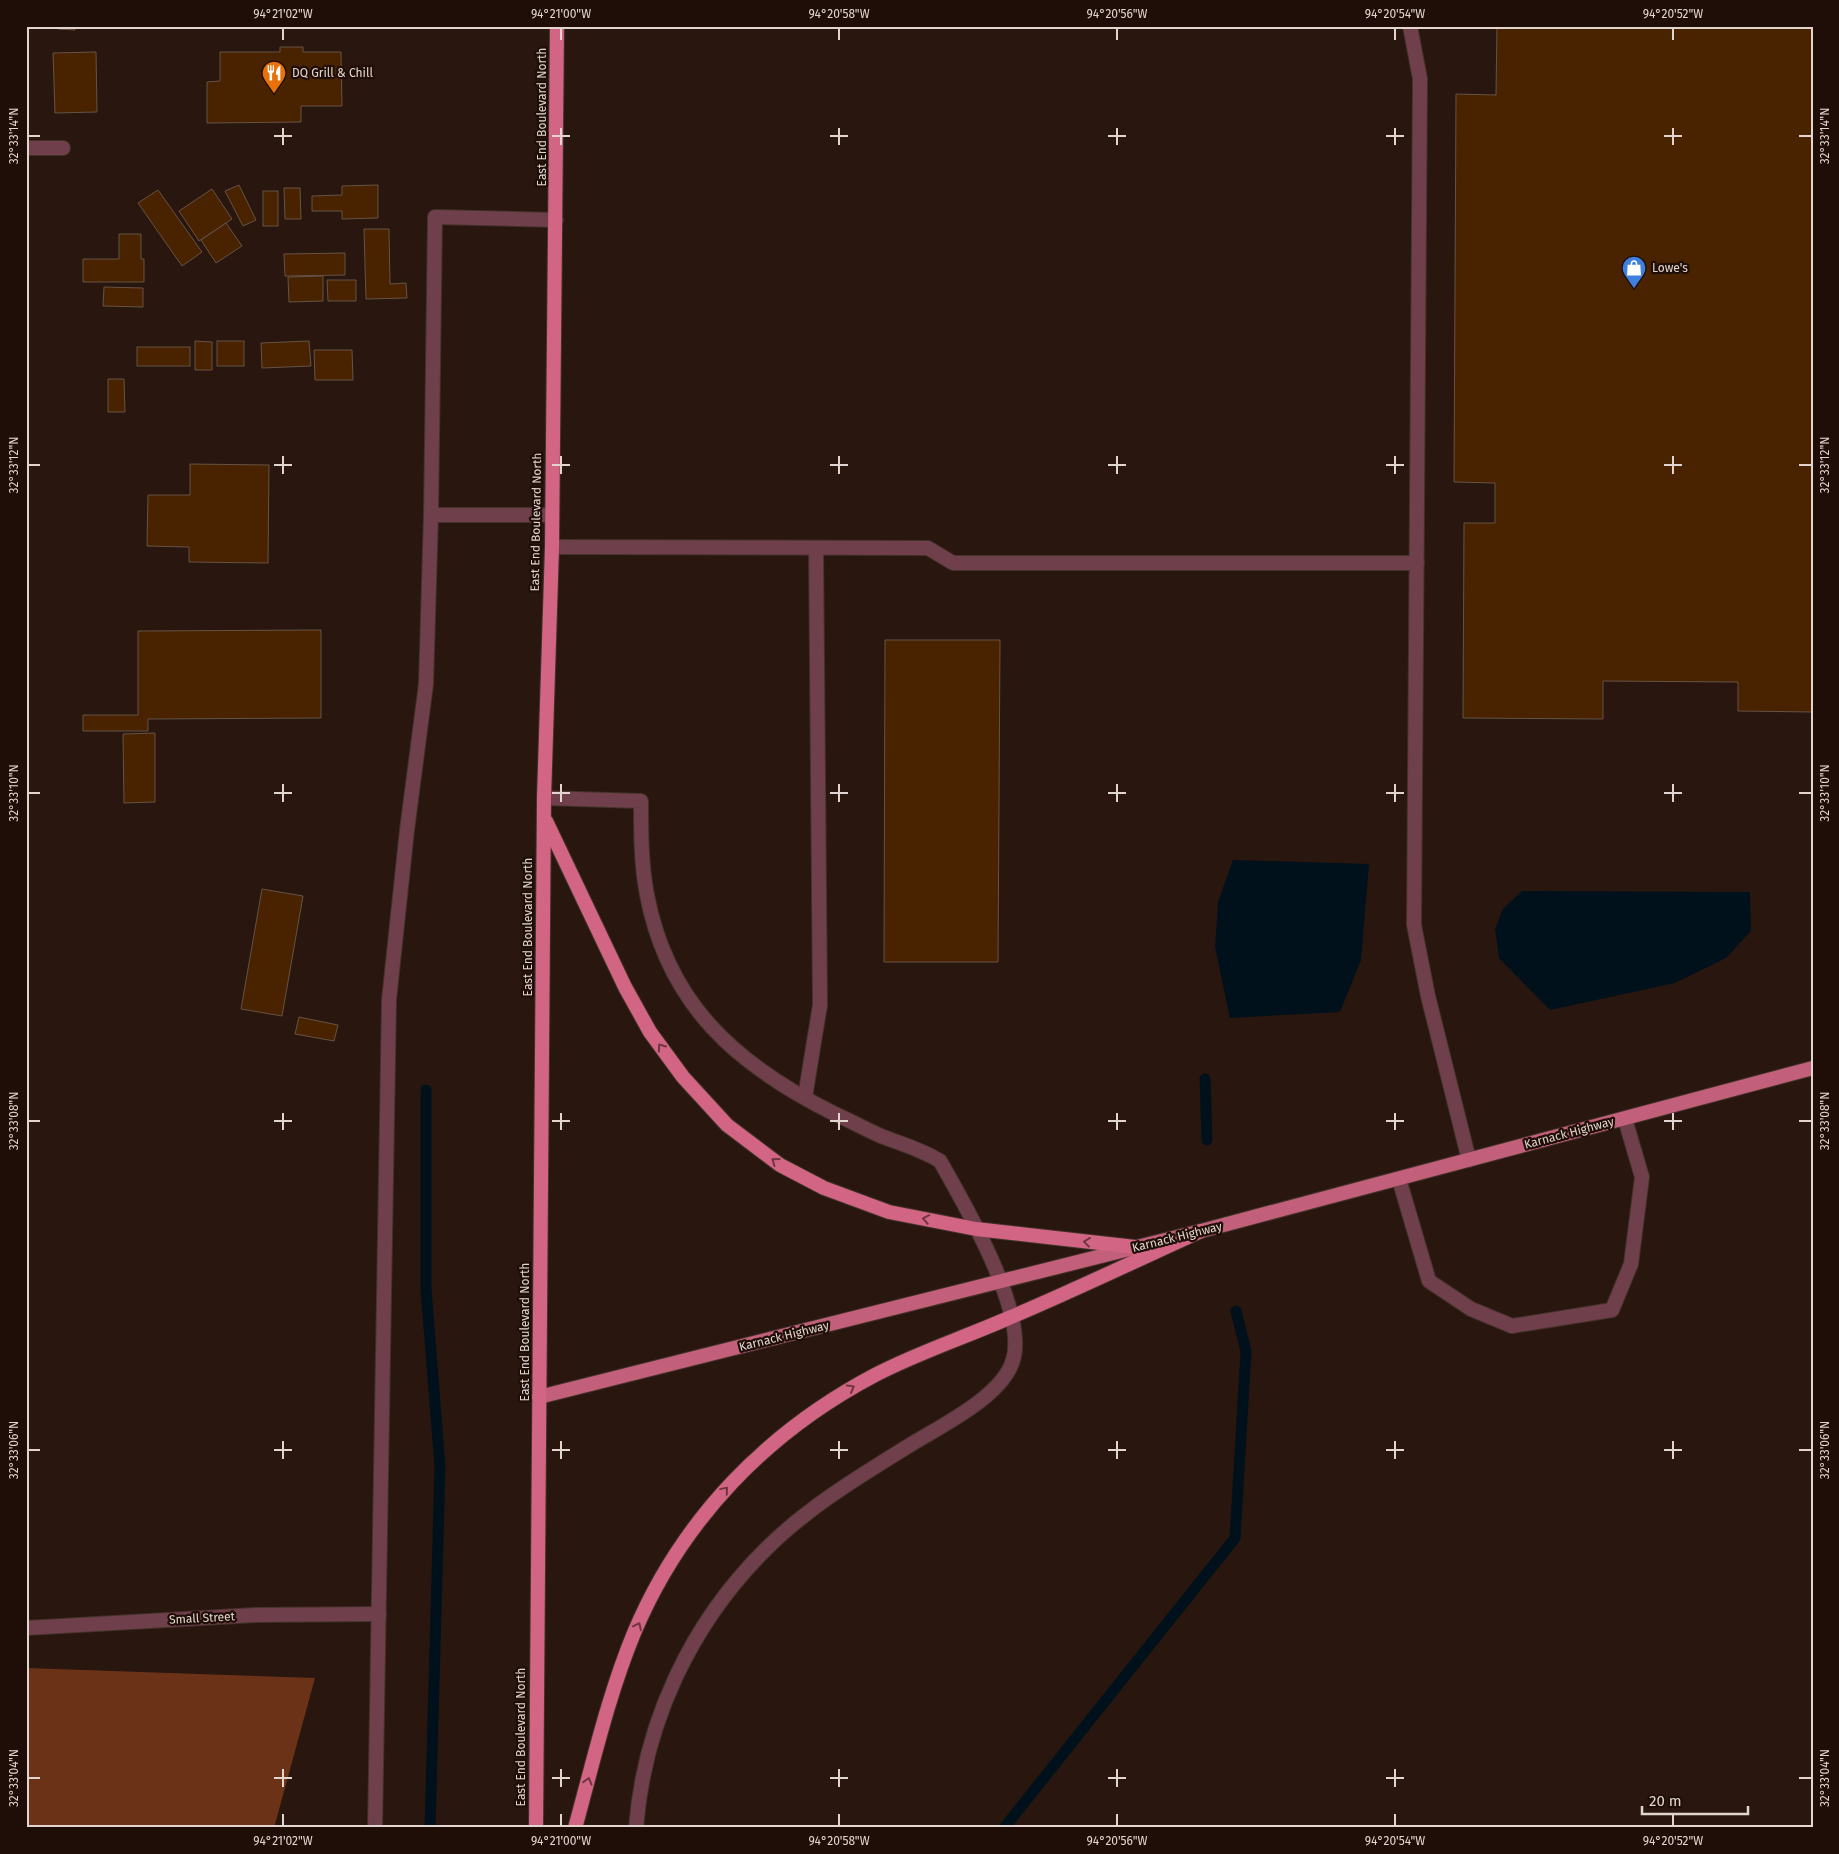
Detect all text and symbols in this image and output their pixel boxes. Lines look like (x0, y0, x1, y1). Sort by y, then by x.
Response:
text: 94°21'02"W (253, 7, 313, 21)
text: 94°21'00"W (531, 7, 591, 21)
text: 94°20'58"W (808, 7, 870, 21)
text: 94°20'56"W (1087, 7, 1148, 21)
text: 94°20'54"W (1365, 7, 1425, 21)
text: 94°20'52"W (1643, 7, 1703, 21)
street label: East End Boulevard North (535, 48, 549, 186)
restaurant icon: DQ Grill & Chill (261, 60, 287, 94)
place label: DQ Grill & Chill (292, 66, 373, 80)
text: 32°33'14"N (7, 108, 21, 164)
text: 32°33'14"N (1818, 108, 1832, 164)
shop icon: Lowe's (1621, 255, 1647, 289)
place label: Lowe's (1652, 261, 1688, 275)
text: 32°33'12"N (7, 437, 21, 493)
text: 32°33'12"N (1818, 437, 1832, 493)
street label: East End Boulevard North (528, 452, 544, 592)
text: 32°33'10"N (7, 764, 21, 822)
text: 32°33'10"N (1818, 764, 1832, 822)
street label: East End Boulevard North (521, 858, 535, 996)
one-way arrow (658, 1043, 667, 1053)
text: 32°33'08"N (7, 1092, 21, 1150)
text: 32°33'08"N (1818, 1092, 1832, 1150)
street label: Karnack Highway (1523, 1114, 1615, 1152)
one-way arrow (772, 1159, 781, 1167)
one-way arrow (921, 1214, 930, 1225)
street label: Karnack Highway (1131, 1219, 1224, 1255)
one-way arrow (1082, 1237, 1090, 1248)
street label: East End Boulevard North (518, 1263, 532, 1401)
street label: Karnack Highway (738, 1318, 831, 1354)
one-way arrow (845, 1385, 854, 1395)
text: 32°33'06"N (7, 1421, 21, 1479)
text: 32°33'06"N (1818, 1421, 1832, 1479)
one-way arrow (719, 1487, 728, 1496)
street label: Small Street (169, 1609, 236, 1627)
one-way arrow (631, 1622, 642, 1631)
street label: East End Boulevard North (514, 1668, 528, 1806)
text: 32°33'04"N (7, 1749, 21, 1807)
text: 32°33'04"N (1818, 1749, 1832, 1807)
one-way arrow (582, 1776, 593, 1785)
scale bar (1642, 1784, 1748, 1816)
text: 20 m (1649, 1792, 1682, 1810)
text: 94°21'02"W (253, 1834, 313, 1848)
text: 94°21'00"W (531, 1834, 591, 1848)
text: 94°20'58"W (808, 1834, 870, 1848)
text: 94°20'56"W (1087, 1834, 1148, 1848)
text: 94°20'54"W (1365, 1834, 1425, 1848)
text: 94°20'52"W (1643, 1834, 1703, 1848)

